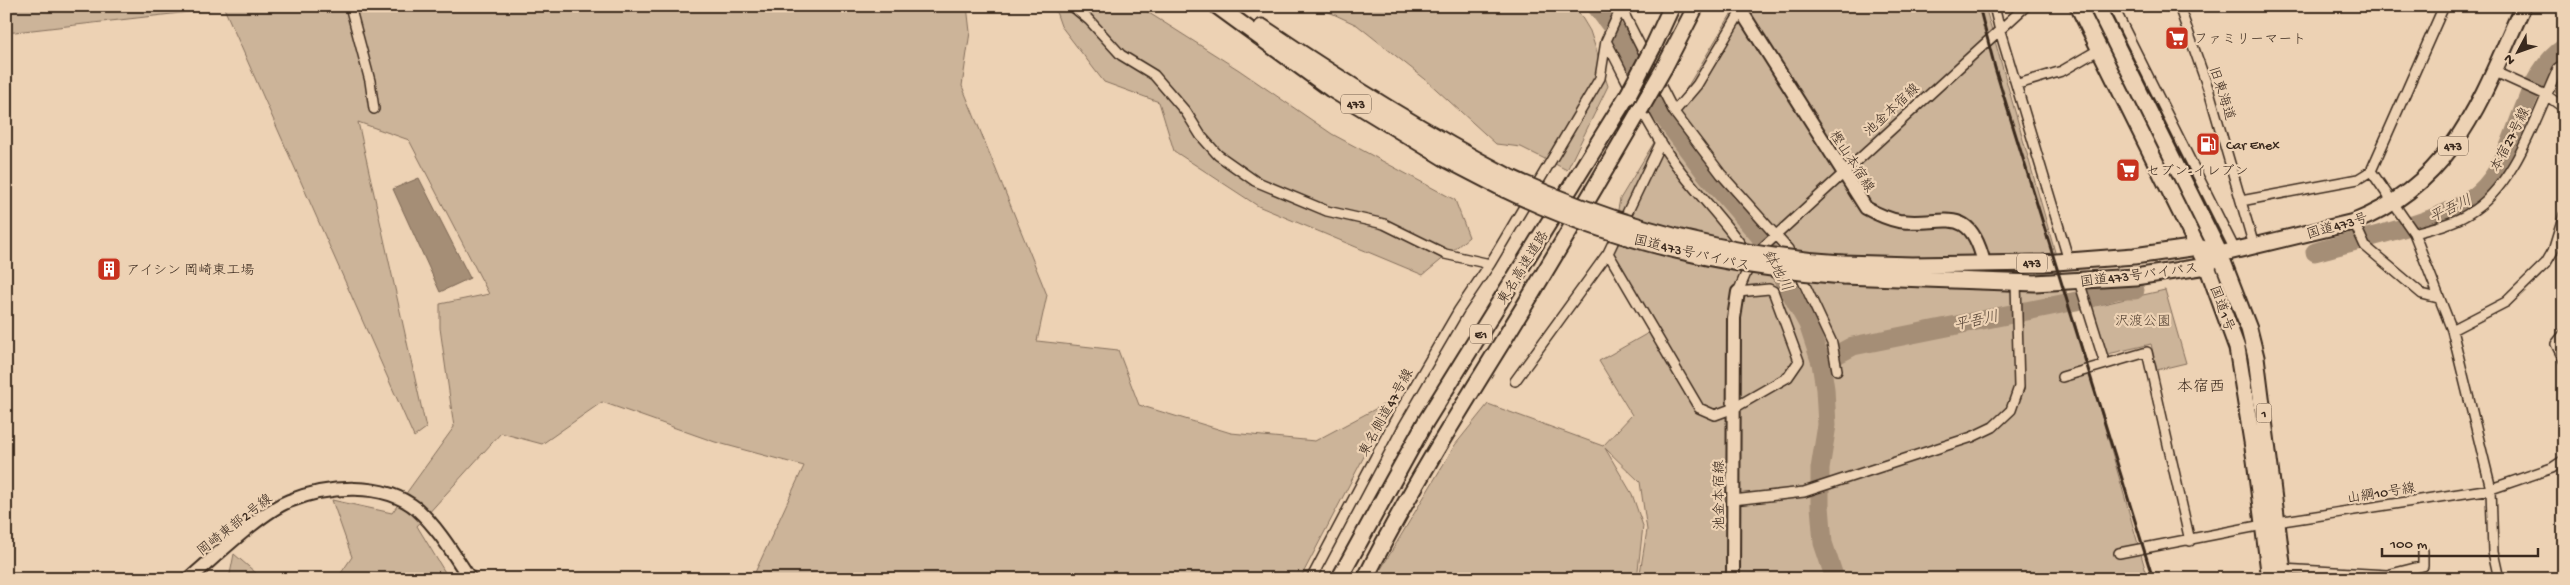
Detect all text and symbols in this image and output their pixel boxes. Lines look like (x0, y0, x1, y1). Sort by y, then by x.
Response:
supermarket icon: ファミリーマート (2164, 25, 2190, 51)
north arrow (2492, 28, 2542, 78)
place label: ファミリーマート (2194, 32, 2306, 49)
text: N (2501, 50, 2519, 68)
street label: 旧東海道 (2204, 65, 2237, 123)
street label: 池金本宿線 (1861, 81, 1924, 141)
road number: 473 (1341, 95, 1371, 114)
street label: 本宿27号線 (2488, 105, 2535, 175)
street label: 樫山本宿線 (1825, 128, 1877, 196)
fuel station icon: Car Enex (2195, 131, 2221, 157)
road number: 473 (2438, 136, 2468, 156)
place label: Car Enex (2226, 138, 2280, 155)
supermarket icon: セブン-イレブン (2115, 157, 2141, 183)
place label: セブン-イレブン (2146, 164, 2248, 181)
water label: 平吾川 (2427, 192, 2475, 228)
street label: 国道473号 (2305, 211, 2370, 244)
street label: 東名高速道路 (1495, 228, 1554, 308)
street label: 国道473号バイパス (1632, 233, 1751, 276)
water label: 鉢地川 (1757, 247, 1795, 295)
road number: 473 (2017, 254, 2047, 272)
building icon: アイシン 岡崎東工場 (96, 256, 122, 282)
street label: 国道473号バイパス (2079, 261, 2199, 292)
place label: アイシン 岡崎東工場 (126, 263, 254, 280)
street label: 国道1号 (2205, 284, 2237, 334)
water label: 平吾川 (1953, 308, 2000, 335)
park label: 沢渡公園 (2115, 314, 2171, 331)
road number: E1 (1470, 324, 1492, 344)
street label: 東名側道47号線 (1356, 366, 1418, 460)
district label: 本宿西 (2177, 378, 2225, 398)
road number: 1 (2256, 403, 2272, 422)
street label: 池金本宿線 (1712, 460, 1729, 530)
street label: 山綱10号線 (2346, 481, 2417, 508)
street label: 岡崎東部2号線 (195, 491, 277, 561)
scale bar (2382, 525, 2539, 557)
text: 100 m (2389, 536, 2428, 554)

